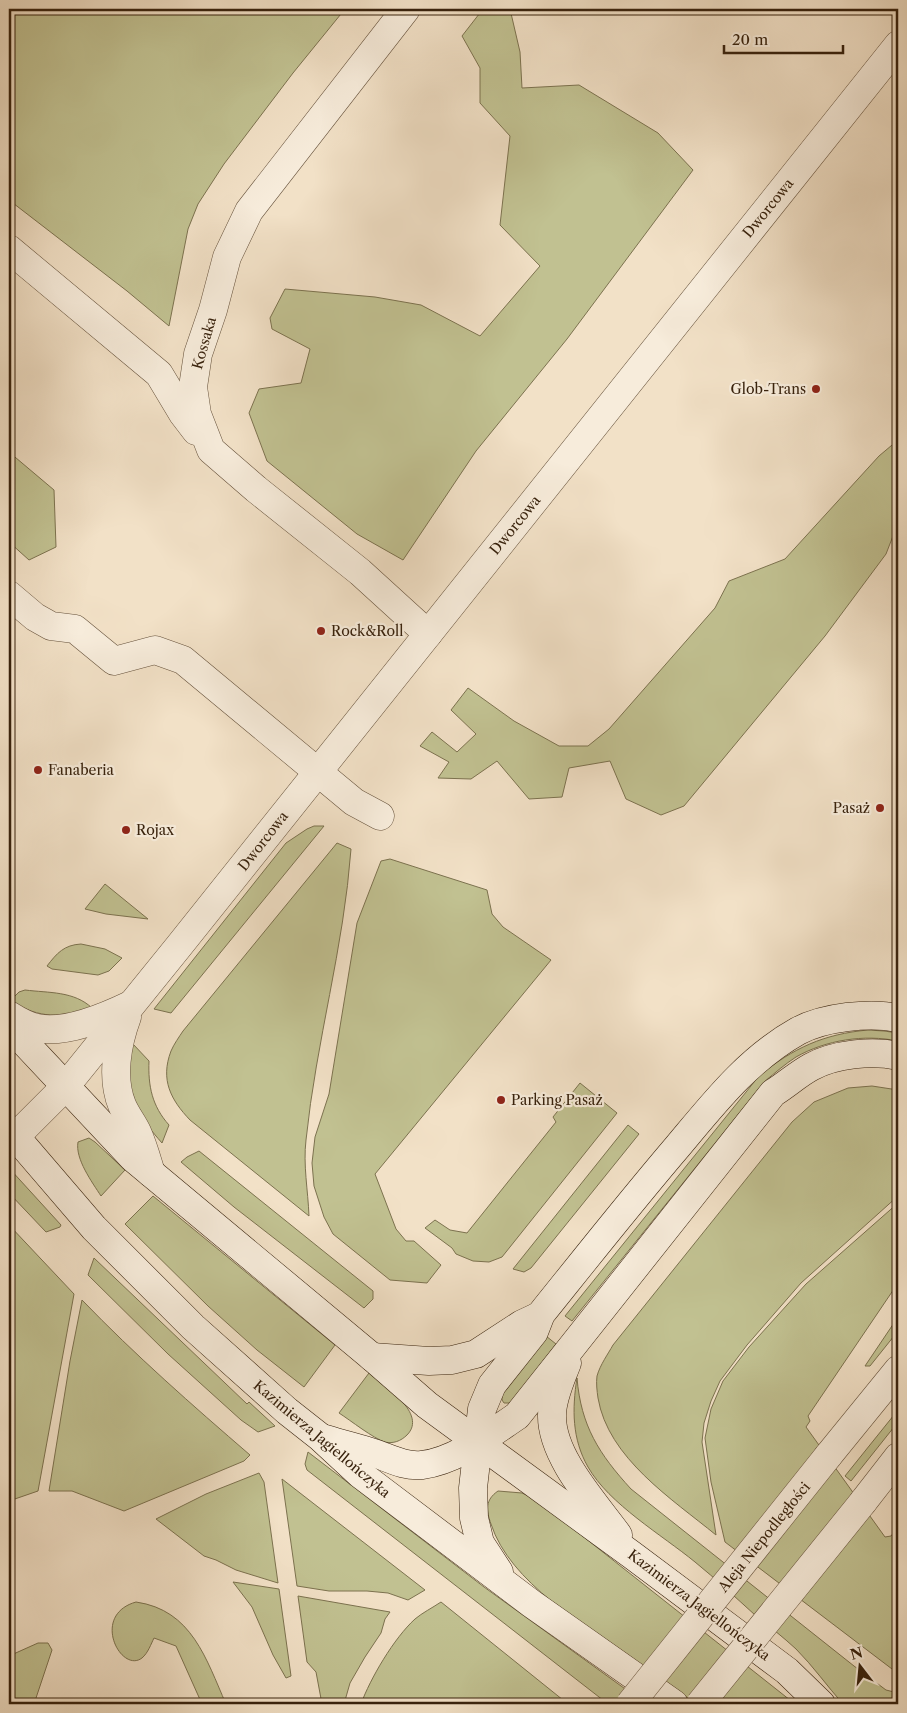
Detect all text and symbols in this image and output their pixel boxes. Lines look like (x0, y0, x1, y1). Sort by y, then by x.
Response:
scale bar (724, 22, 843, 54)
text: 20 m (732, 30, 768, 49)
street label: Dworcowa (739, 174, 798, 241)
street label: Kossaka (188, 314, 220, 371)
place label: Glob-Trans (730, 380, 806, 398)
marker: Glob-Trans (810, 383, 822, 395)
street label: Dworcowa (486, 491, 545, 558)
place label: Rock&Roll (331, 622, 403, 640)
marker: Rock&Roll (315, 625, 327, 637)
place label: Fanaberia (48, 761, 115, 779)
marker: Fanaberia (32, 764, 44, 776)
place label: Pasaż (833, 799, 870, 817)
marker: Pasaż (874, 802, 886, 814)
street label: Dworcowa (234, 807, 292, 874)
place label: Rojax (136, 821, 175, 839)
marker: Rojax (120, 824, 132, 836)
place label: Parking Pasaż (511, 1091, 603, 1109)
marker: Parking Pasaż (495, 1094, 507, 1106)
street label: Kazimierza Jagiellończyka (250, 1376, 395, 1502)
street label: Aleja Niepodległości (713, 1478, 814, 1596)
street label: Kazimierza Jagiellończyka (624, 1546, 774, 1665)
north arrow (834, 1640, 884, 1690)
text: N (848, 1643, 865, 1664)

